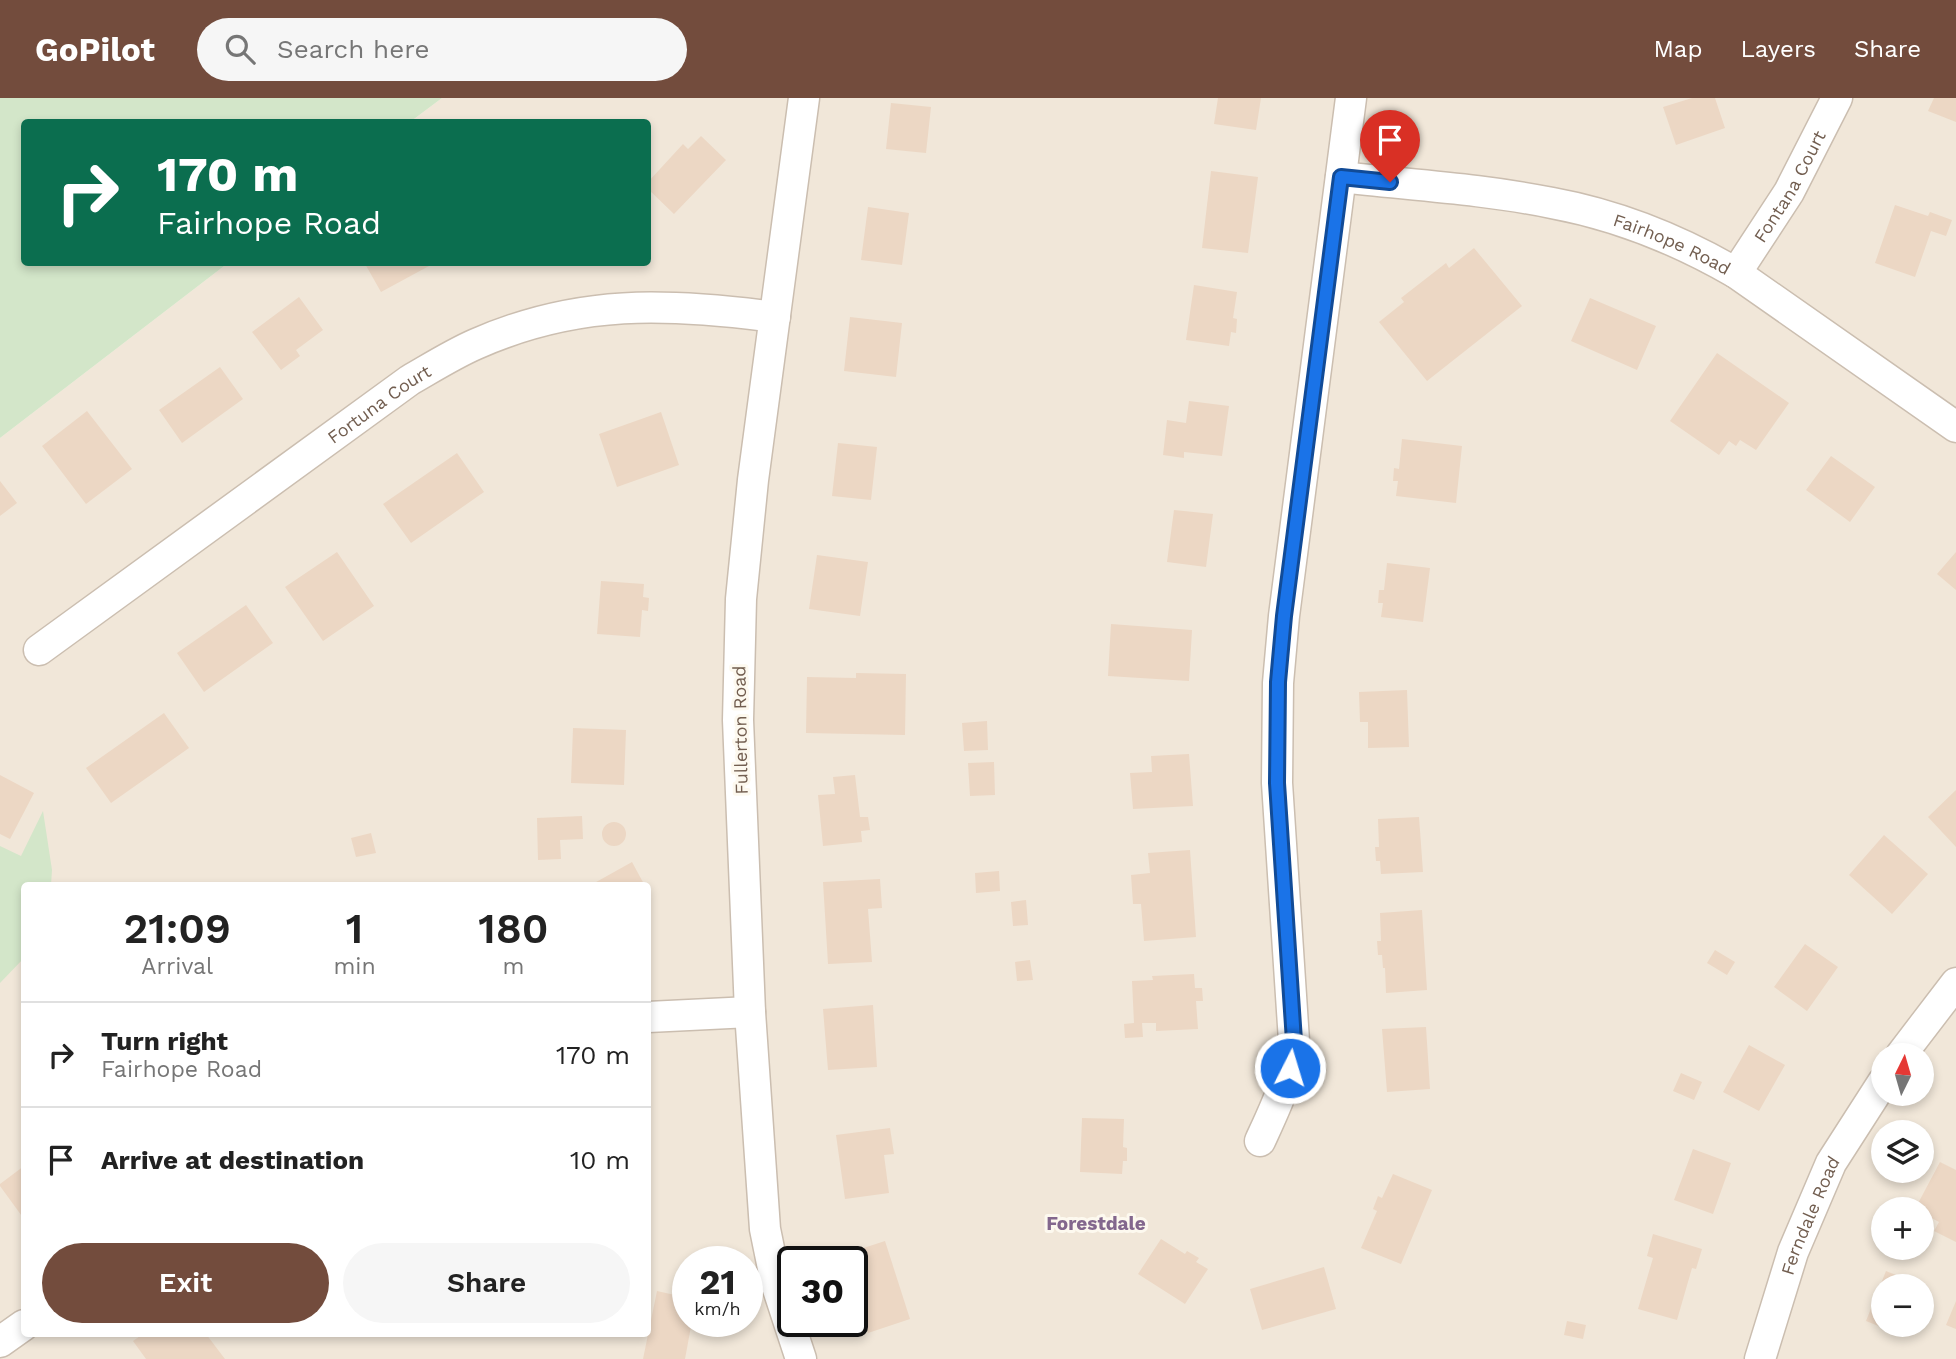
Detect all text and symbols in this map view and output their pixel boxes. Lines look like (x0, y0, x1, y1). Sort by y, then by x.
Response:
search box (197, 18, 687, 81)
text: GoPilot (35, 30, 155, 69)
icon: search (221, 30, 259, 68)
text: Search here (277, 34, 429, 64)
text: Map (1654, 35, 1702, 63)
text: Layers (1740, 35, 1816, 63)
text: Share (1854, 35, 1921, 63)
pin (1360, 110, 1420, 182)
icon: arrive (1371, 121, 1409, 159)
street label: Fontana Court (1749, 126, 1829, 246)
text: 170 m (157, 145, 298, 203)
icon: right (42, 147, 133, 238)
text: Fairhope Road (157, 204, 381, 242)
street label: Fairhope Road (1611, 209, 1735, 278)
street label: Fortuna Court (323, 360, 435, 447)
street label: Fullerton Road (728, 665, 752, 795)
text: 21:09 (123, 904, 231, 953)
text: 1 (346, 904, 363, 953)
text: 180 (478, 904, 549, 953)
text: Arrival (141, 953, 213, 980)
text: min (333, 953, 376, 980)
text: m (502, 953, 524, 980)
text: Turn right (101, 1026, 228, 1056)
position arrow (1253, 1031, 1327, 1105)
icon: right (42, 1036, 80, 1074)
text: 170 m (556, 1040, 630, 1070)
north arrow (1871, 1043, 1934, 1106)
map controls (1871, 1043, 1934, 1337)
text: Fairhope Road (101, 1056, 262, 1083)
button: layers (1871, 1120, 1934, 1183)
icon: arrive (42, 1141, 80, 1179)
text: Arrive at destination (101, 1145, 364, 1175)
text: 10 m (570, 1145, 630, 1175)
street label: Ferndale Road (1776, 1152, 1843, 1277)
button: + (1871, 1197, 1934, 1260)
district label: Forestdale (1046, 1212, 1146, 1235)
button: Exit (42, 1243, 329, 1323)
button: Share (343, 1243, 630, 1323)
speed limit sign: 30 (777, 1246, 868, 1337)
text: 21 (700, 1261, 735, 1303)
button: − (1871, 1274, 1934, 1337)
text: km/h (694, 1298, 741, 1319)

